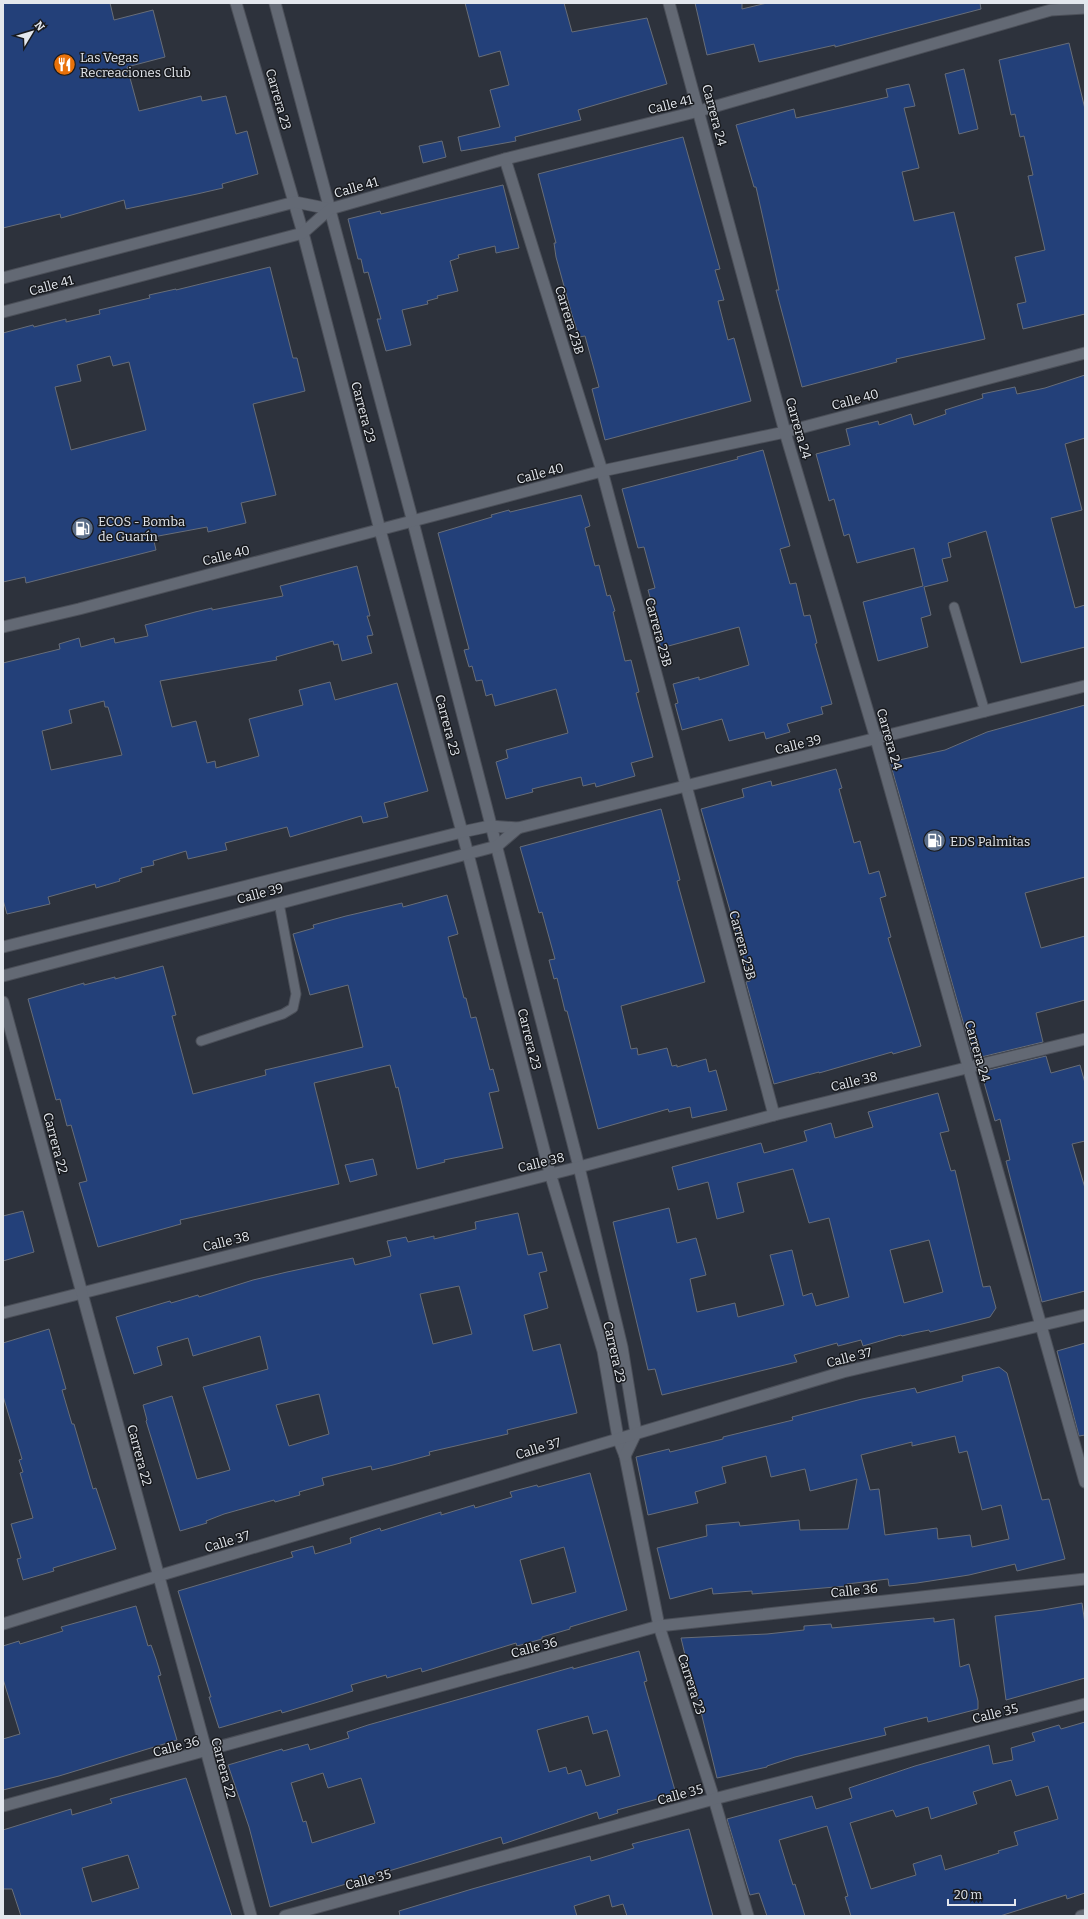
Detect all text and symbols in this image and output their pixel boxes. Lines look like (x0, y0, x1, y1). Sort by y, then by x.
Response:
north arrow (12, 12, 52, 52)
text: N (32, 19, 48, 34)
place label: Las Vegas Recreaciones Club (80, 50, 191, 80)
restaurant icon: Las Vegas Recreaciones Club (52, 51, 78, 77)
street label: Carrera 23 (263, 67, 294, 131)
street label: Carrera 24 (699, 83, 730, 148)
street label: Calle 41 (646, 92, 695, 117)
street label: Calle 41 (332, 174, 381, 201)
street label: Calle 41 (27, 272, 76, 299)
street label: Carrera 23B (552, 284, 587, 356)
street label: Carrera 23 (348, 380, 379, 444)
street label: Calle 40 (830, 386, 880, 413)
street label: Carrera 24 (783, 396, 815, 461)
street label: Calle 40 (515, 460, 565, 487)
place label: ECOS - Bomba de Guarín (98, 514, 185, 544)
fuel station icon: ECOS - Bomba de Guarín (69, 515, 95, 541)
street label: Calle 40 (201, 542, 251, 569)
street label: Carrera 23B (642, 596, 675, 668)
street label: Carrera 23 (432, 693, 463, 757)
street label: Carrera 24 (874, 707, 906, 772)
street label: Calle 39 (773, 731, 823, 758)
fuel station icon: EDS Palmitas (921, 828, 947, 854)
place label: EDS Palmitas (950, 834, 1030, 849)
street label: Calle 39 (235, 880, 285, 907)
street label: Carrera 23B (726, 909, 759, 981)
street label: Carrera 23 (515, 1007, 544, 1071)
street label: Carrera 24 (962, 1019, 994, 1084)
street label: Calle 38 (829, 1068, 879, 1095)
street label: Carrera 22 (40, 1111, 71, 1175)
street label: Calle 38 (516, 1149, 566, 1176)
street label: Calle 38 (201, 1228, 251, 1255)
street label: Carrera 23 (600, 1320, 629, 1384)
street label: Calle 37 (825, 1344, 874, 1370)
street label: Carrera 22 (124, 1423, 155, 1487)
street label: Calle 37 (514, 1434, 563, 1462)
street label: Calle 37 (203, 1527, 252, 1555)
street label: Calle 36 (830, 1581, 879, 1600)
street label: Calle 36 (509, 1634, 559, 1661)
street label: Carrera 23 (675, 1652, 708, 1716)
street label: Calle 35 (971, 1701, 1020, 1726)
street label: Calle 36 (151, 1733, 201, 1760)
street label: Carrera 22 (208, 1736, 239, 1800)
street label: Calle 35 (656, 1781, 705, 1808)
street label: Calle 35 (344, 1866, 393, 1893)
scale bar (948, 1881, 1015, 1907)
text: 20 m (954, 1888, 983, 1902)

